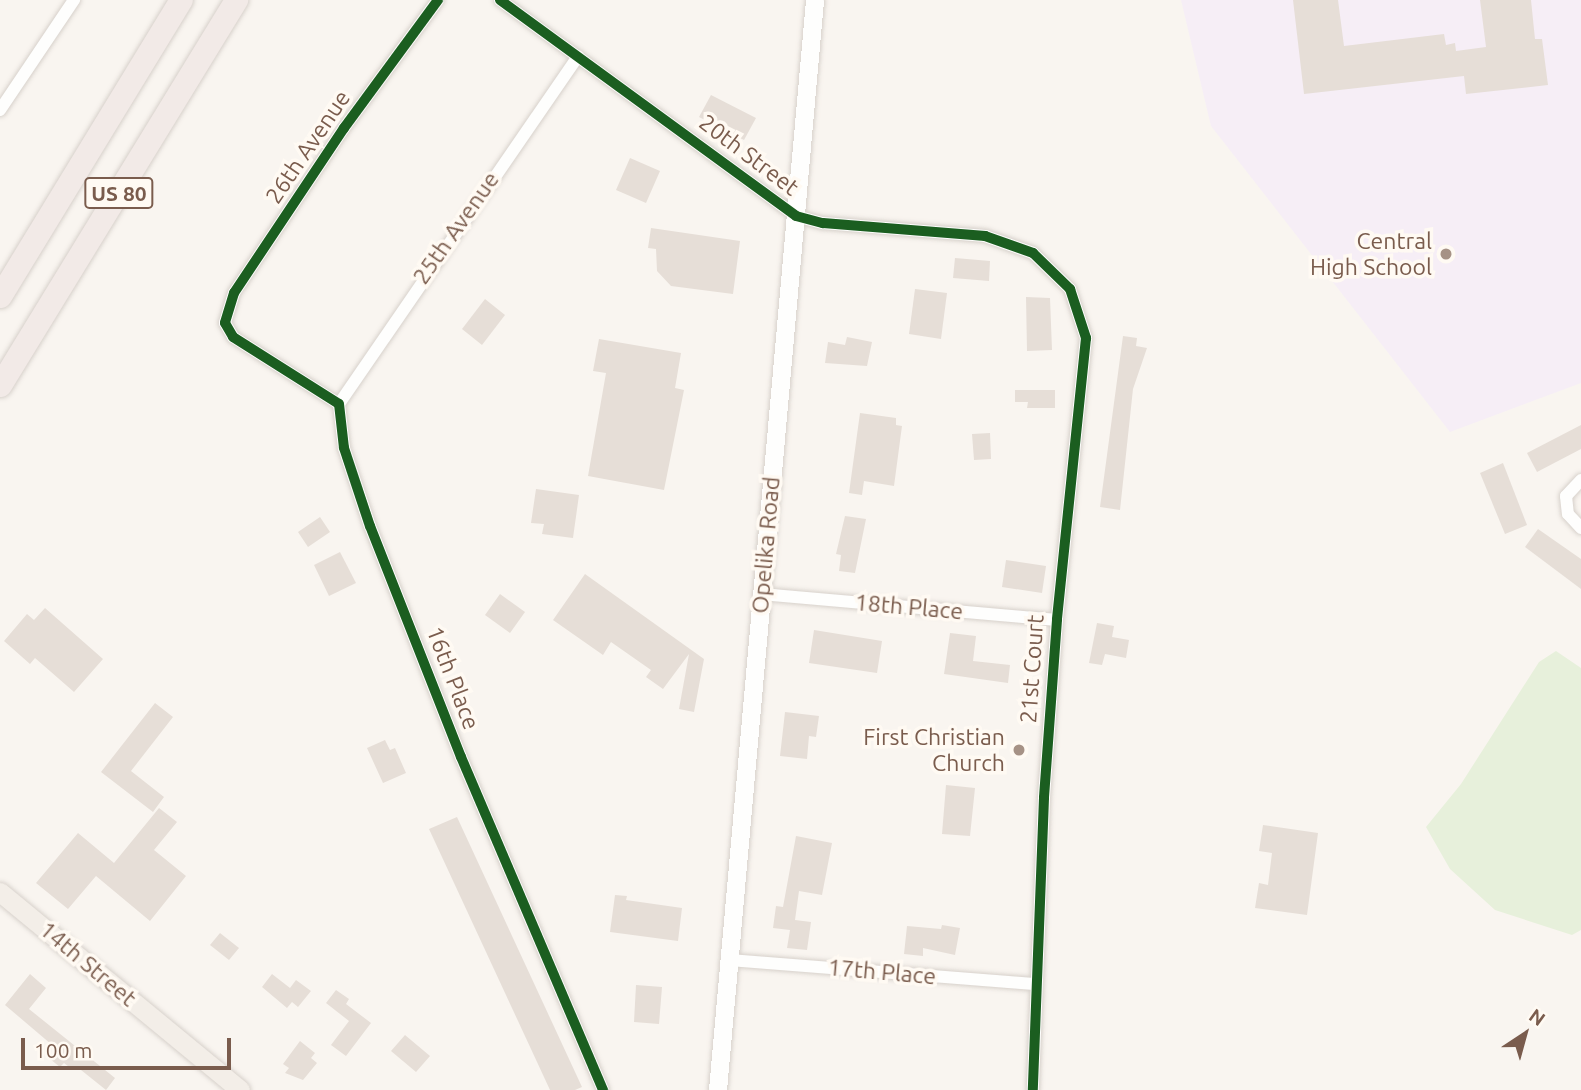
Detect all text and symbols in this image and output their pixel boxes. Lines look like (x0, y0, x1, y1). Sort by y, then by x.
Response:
street label: 26th Avenue (260, 85, 356, 209)
street label: 20th Street (694, 109, 804, 201)
street label: 25th Avenue (407, 166, 505, 290)
road number: US 80 (84, 176, 154, 210)
place label: Central High School (1310, 227, 1432, 281)
marker: Central High School (1438, 246, 1454, 262)
street label: Opelika Road (746, 475, 786, 615)
street label: 18th Place (854, 589, 964, 625)
street label: 21st Court (1014, 614, 1050, 724)
street label: 16th Place (421, 622, 485, 734)
place label: First Christian Church (863, 723, 1005, 777)
marker: First Christian Church (1011, 742, 1027, 758)
street label: 14th Street (34, 916, 142, 1012)
street label: 17th Place (827, 954, 937, 990)
north arrow (1490, 999, 1560, 1069)
text: N (1525, 1004, 1550, 1030)
scale bar (24, 1024, 234, 1068)
text: 100 m (34, 1038, 92, 1062)

